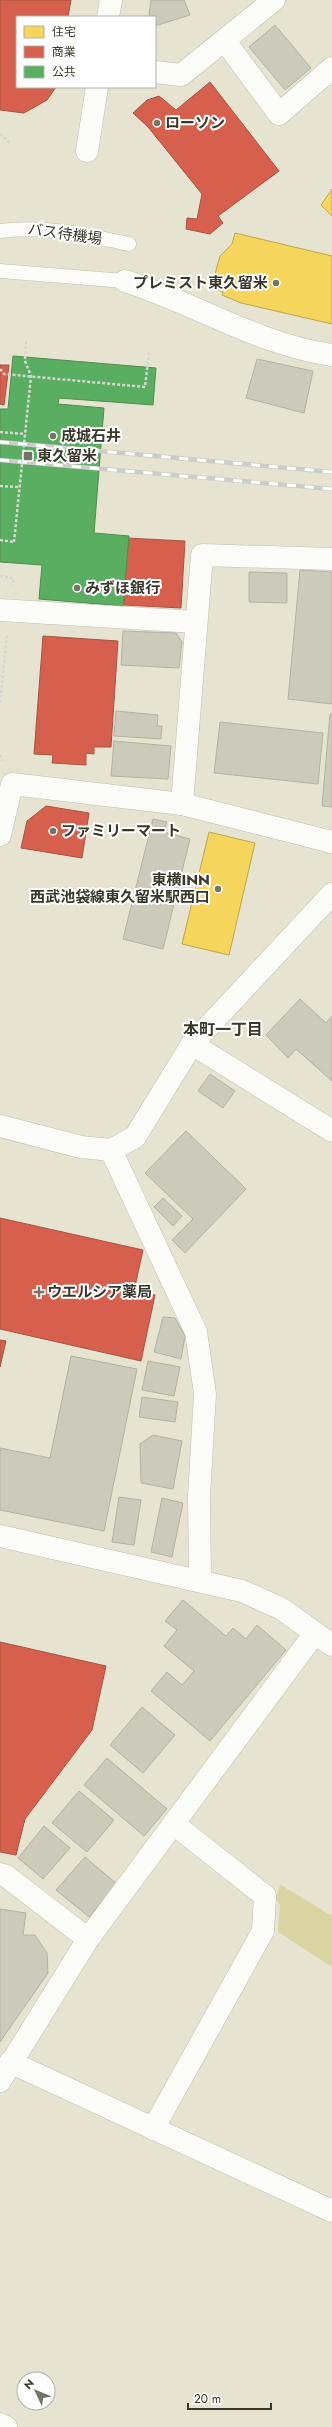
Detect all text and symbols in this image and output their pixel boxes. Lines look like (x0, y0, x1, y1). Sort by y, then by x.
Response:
legend (16, 16, 156, 88)
text: 住宅 (52, 23, 76, 41)
text: 商業 (52, 43, 76, 61)
text: 公共 (52, 63, 76, 81)
place label: ローソン (165, 112, 225, 134)
marker: ローソン (152, 118, 162, 128)
street label: バス待機場 (26, 218, 104, 250)
place label: プレミスト東久留米 (133, 272, 268, 294)
marker: プレミスト東久留米 (271, 278, 281, 288)
place label: 成城石井 (61, 425, 121, 447)
marker: 成城石井 (48, 431, 58, 441)
place label: 東久留米 (37, 445, 97, 467)
marker: 東久留米 (22, 450, 34, 462)
place label: みずほ銀行 (85, 577, 160, 599)
marker: みずほ銀行 (72, 583, 82, 593)
place label: ファミリーマート (61, 820, 181, 842)
marker: ファミリーマート (48, 826, 58, 836)
place label: 東横INN 西武池袋線東久留米駅西口 (30, 869, 210, 908)
marker: 東横INN 西武池袋線東久留米駅西口 (213, 884, 223, 894)
district label: 本町一丁目 (183, 1018, 263, 1041)
place label: ウエルシア薬局 (47, 1281, 152, 1303)
marker: ウエルシア薬局 (34, 1287, 44, 1297)
north arrow (16, 2371, 56, 2411)
text: N (20, 2375, 38, 2393)
scale bar (188, 2385, 271, 2411)
text: 20 m (194, 2390, 221, 2408)

